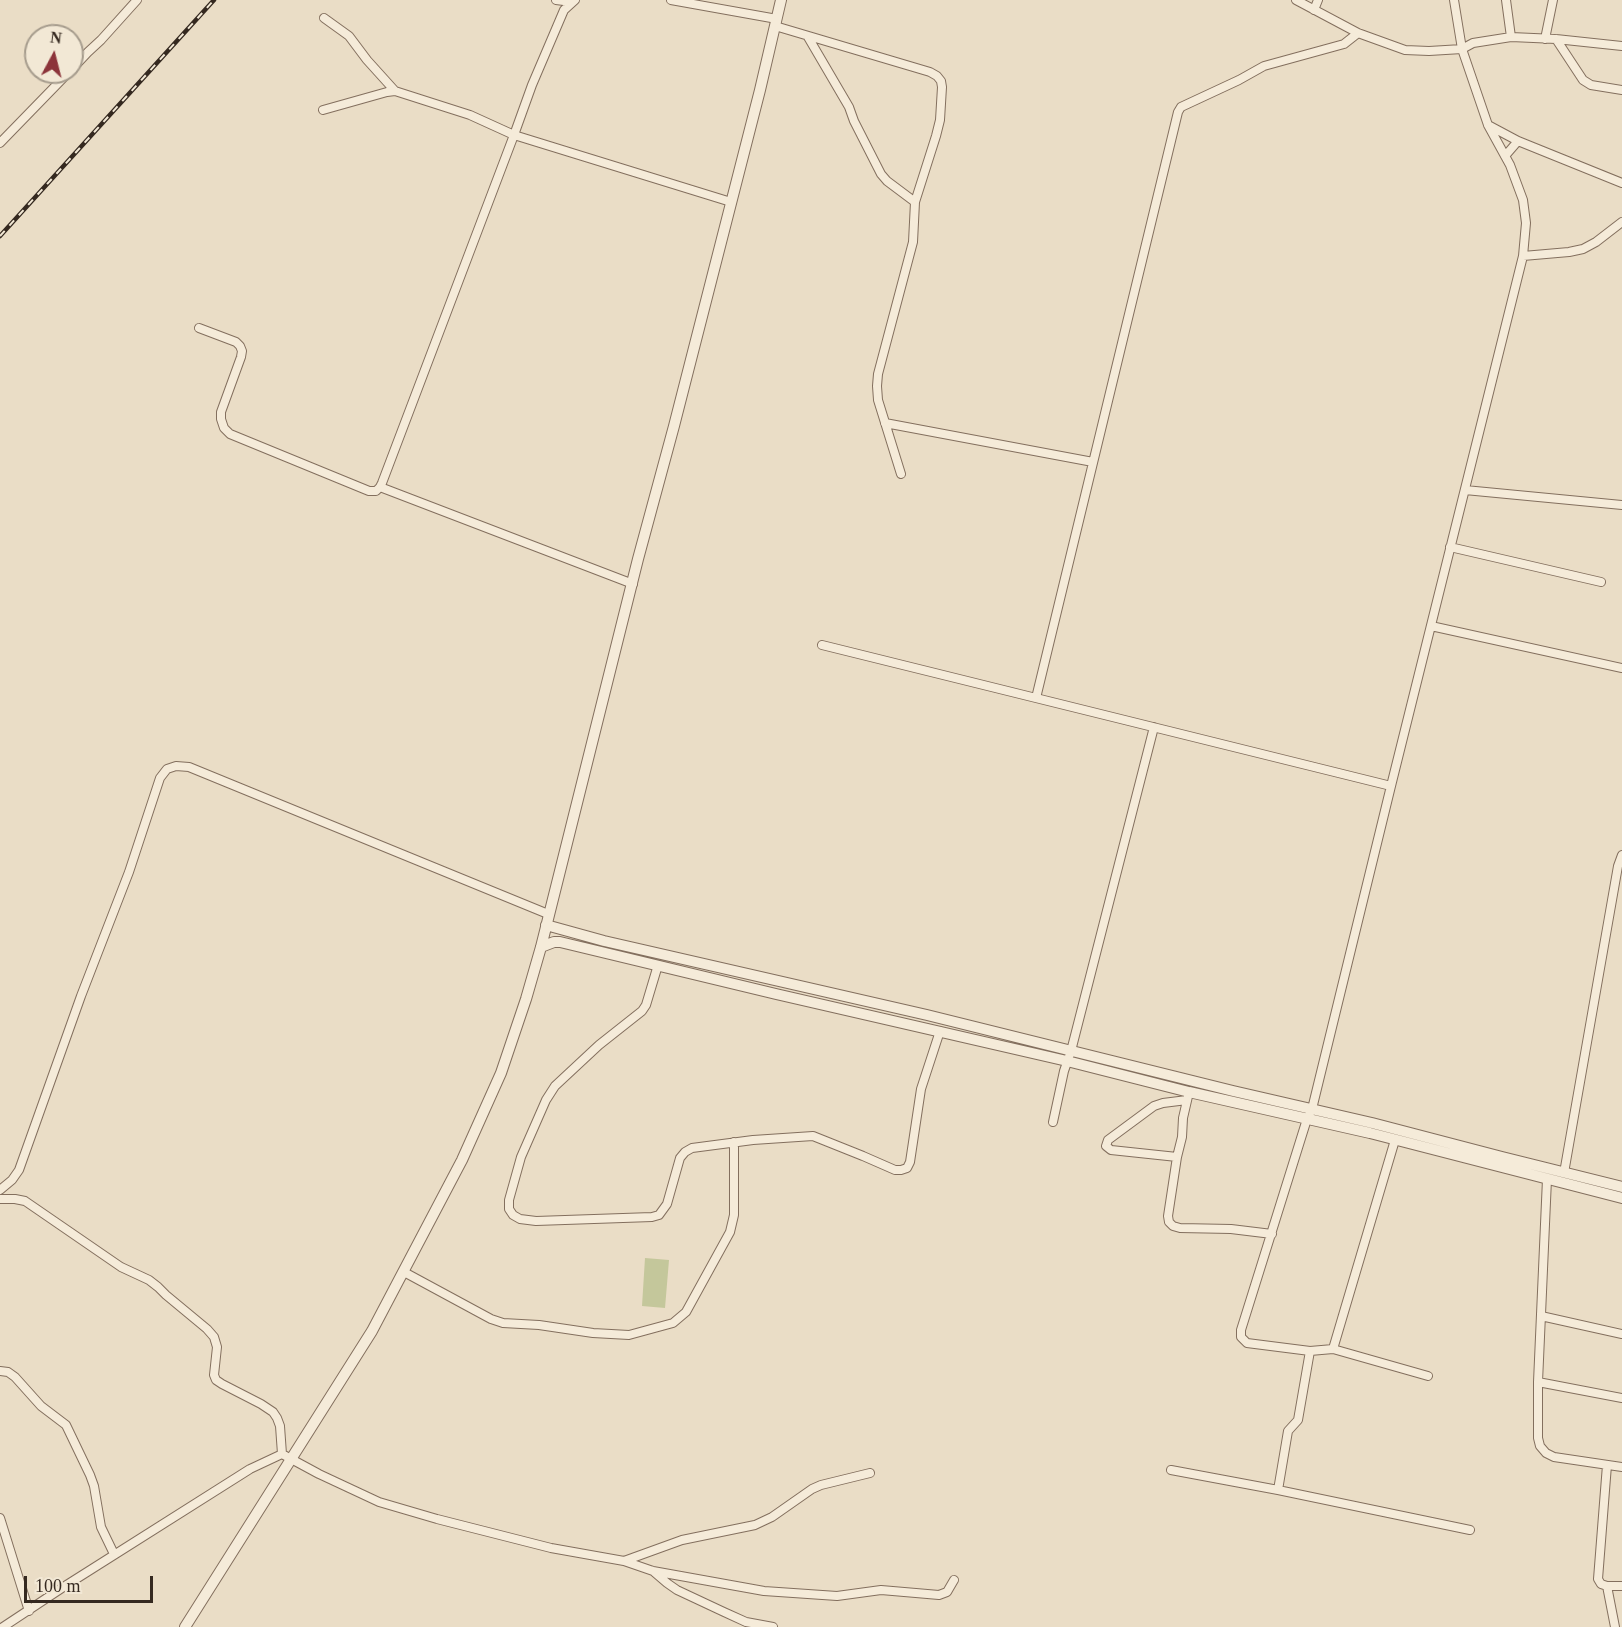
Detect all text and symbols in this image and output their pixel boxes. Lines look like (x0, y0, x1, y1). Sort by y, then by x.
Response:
north arrow (24, 24, 84, 84)
text: N (49, 28, 63, 47)
scale bar (27, 1564, 156, 1602)
text: 100 m (35, 1576, 81, 1596)

